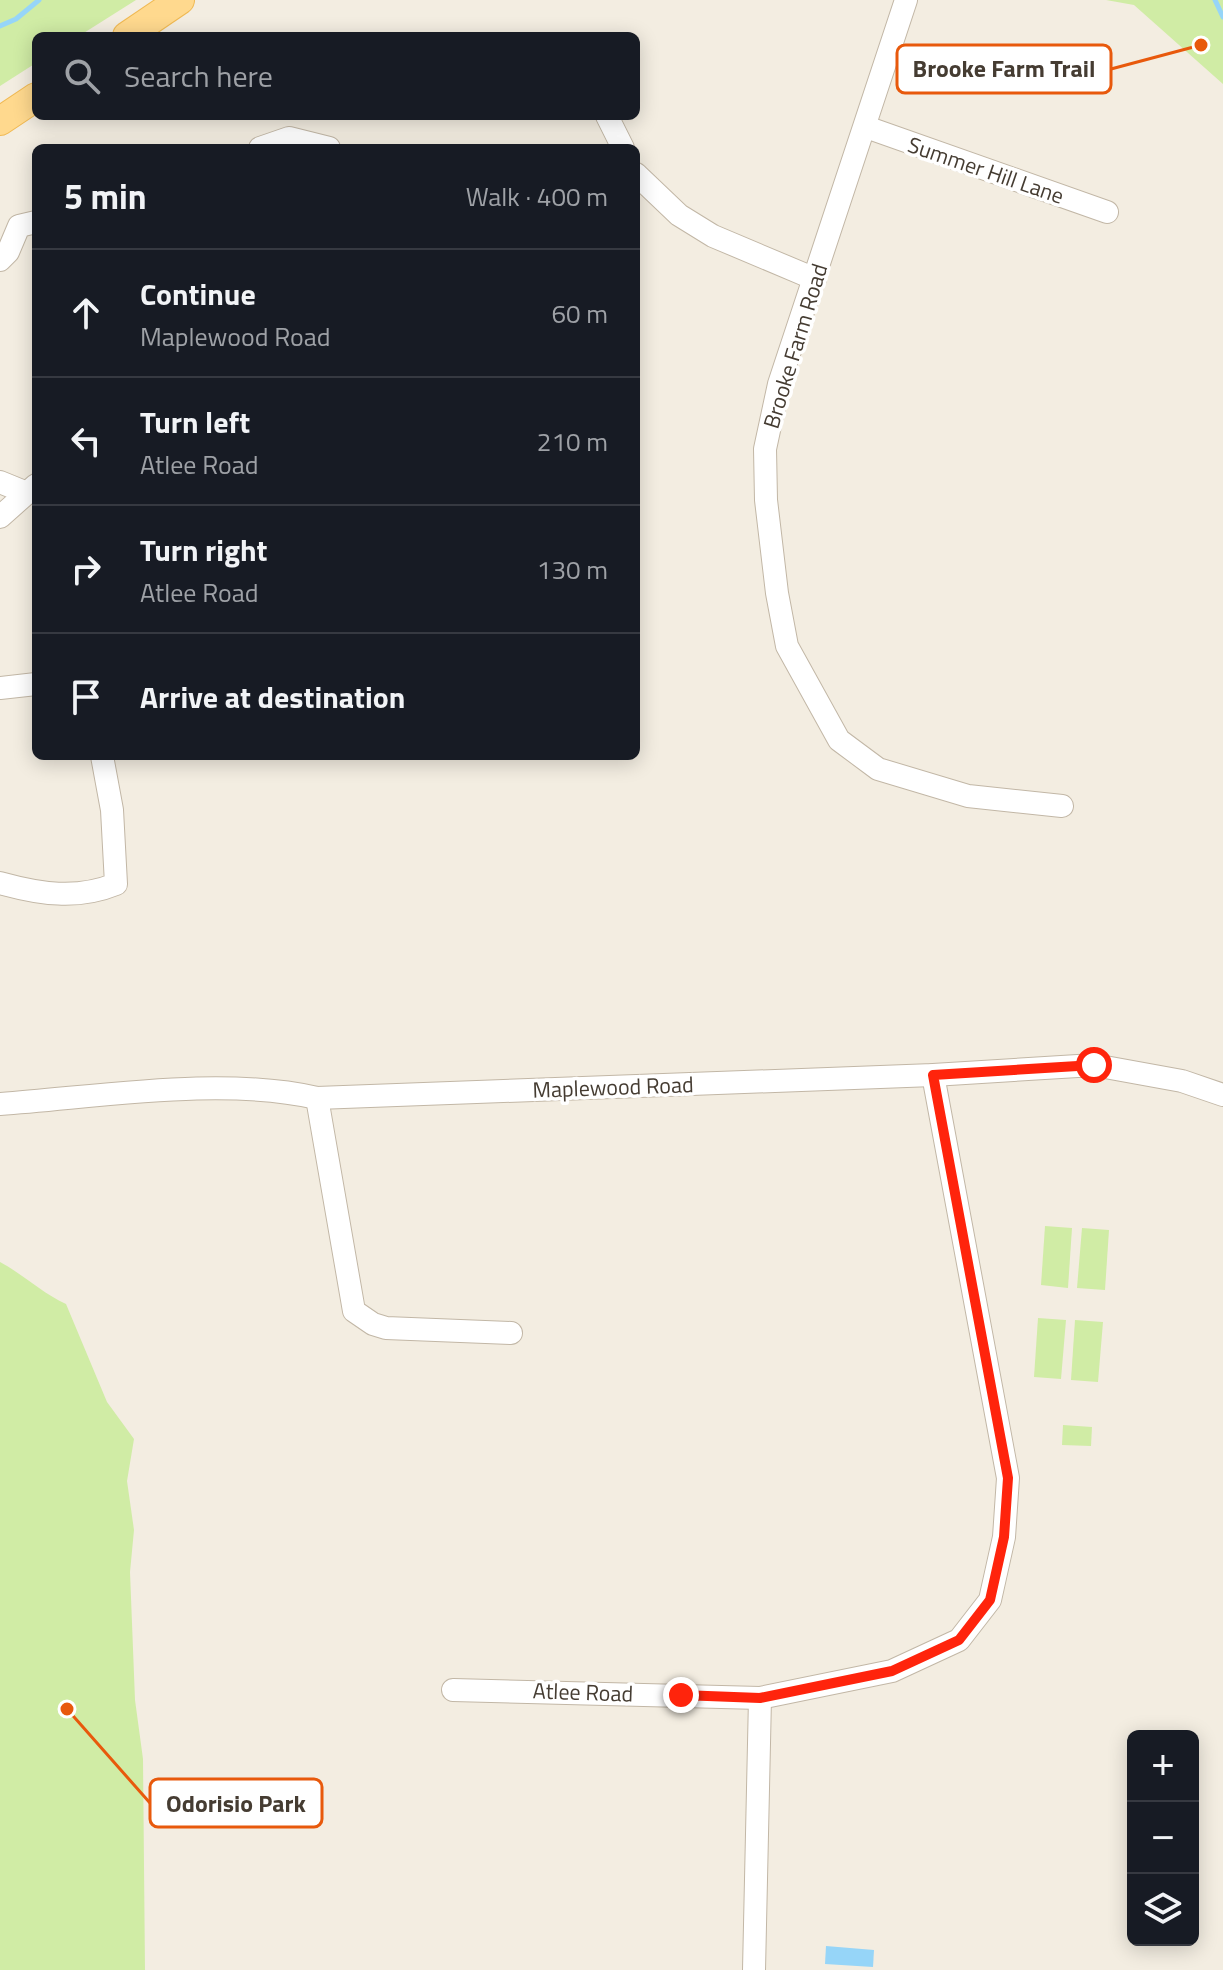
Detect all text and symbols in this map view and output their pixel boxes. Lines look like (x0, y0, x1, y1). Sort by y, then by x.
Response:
search box (32, 32, 640, 120)
callout: Brooke Farm Trail (897, 45, 1111, 93)
text: Brooke Farm Trail (913, 50, 1095, 86)
text: Search here (124, 53, 273, 99)
icon: search (60, 54, 104, 98)
street label: Summer Hill Lane (903, 127, 1069, 213)
text: 5 min (64, 170, 147, 222)
text: Walk · 400 m (466, 177, 608, 216)
street label: Brooke Farm Road (754, 259, 836, 433)
text: Continue (140, 271, 256, 317)
icon: ahead (64, 291, 108, 335)
text: 60 m (551, 294, 608, 333)
text: Maplewood Road (140, 317, 330, 356)
text: Turn left (140, 399, 250, 445)
icon: left (64, 419, 108, 463)
text: 210 m (537, 422, 608, 461)
text: Atlee Road (140, 445, 259, 484)
text: Turn right (140, 527, 268, 573)
icon: right (64, 547, 108, 591)
text: 130 m (537, 550, 608, 589)
text: Atlee Road (140, 573, 259, 612)
text: Arrive at destination (140, 674, 405, 720)
icon: arrive (64, 675, 108, 719)
route start (1076, 1047, 1112, 1083)
street label: Maplewood Road (532, 1067, 694, 1107)
street label: Atlee Road (532, 1673, 634, 1711)
route end (663, 1677, 699, 1713)
map controls (1127, 1730, 1199, 1946)
button: + (1127, 1730, 1199, 1802)
callout: Odorisio Park (150, 1779, 322, 1827)
text: Odorisio Park (166, 1785, 307, 1821)
button: − (1127, 1802, 1199, 1874)
button: layers (1127, 1874, 1199, 1946)

